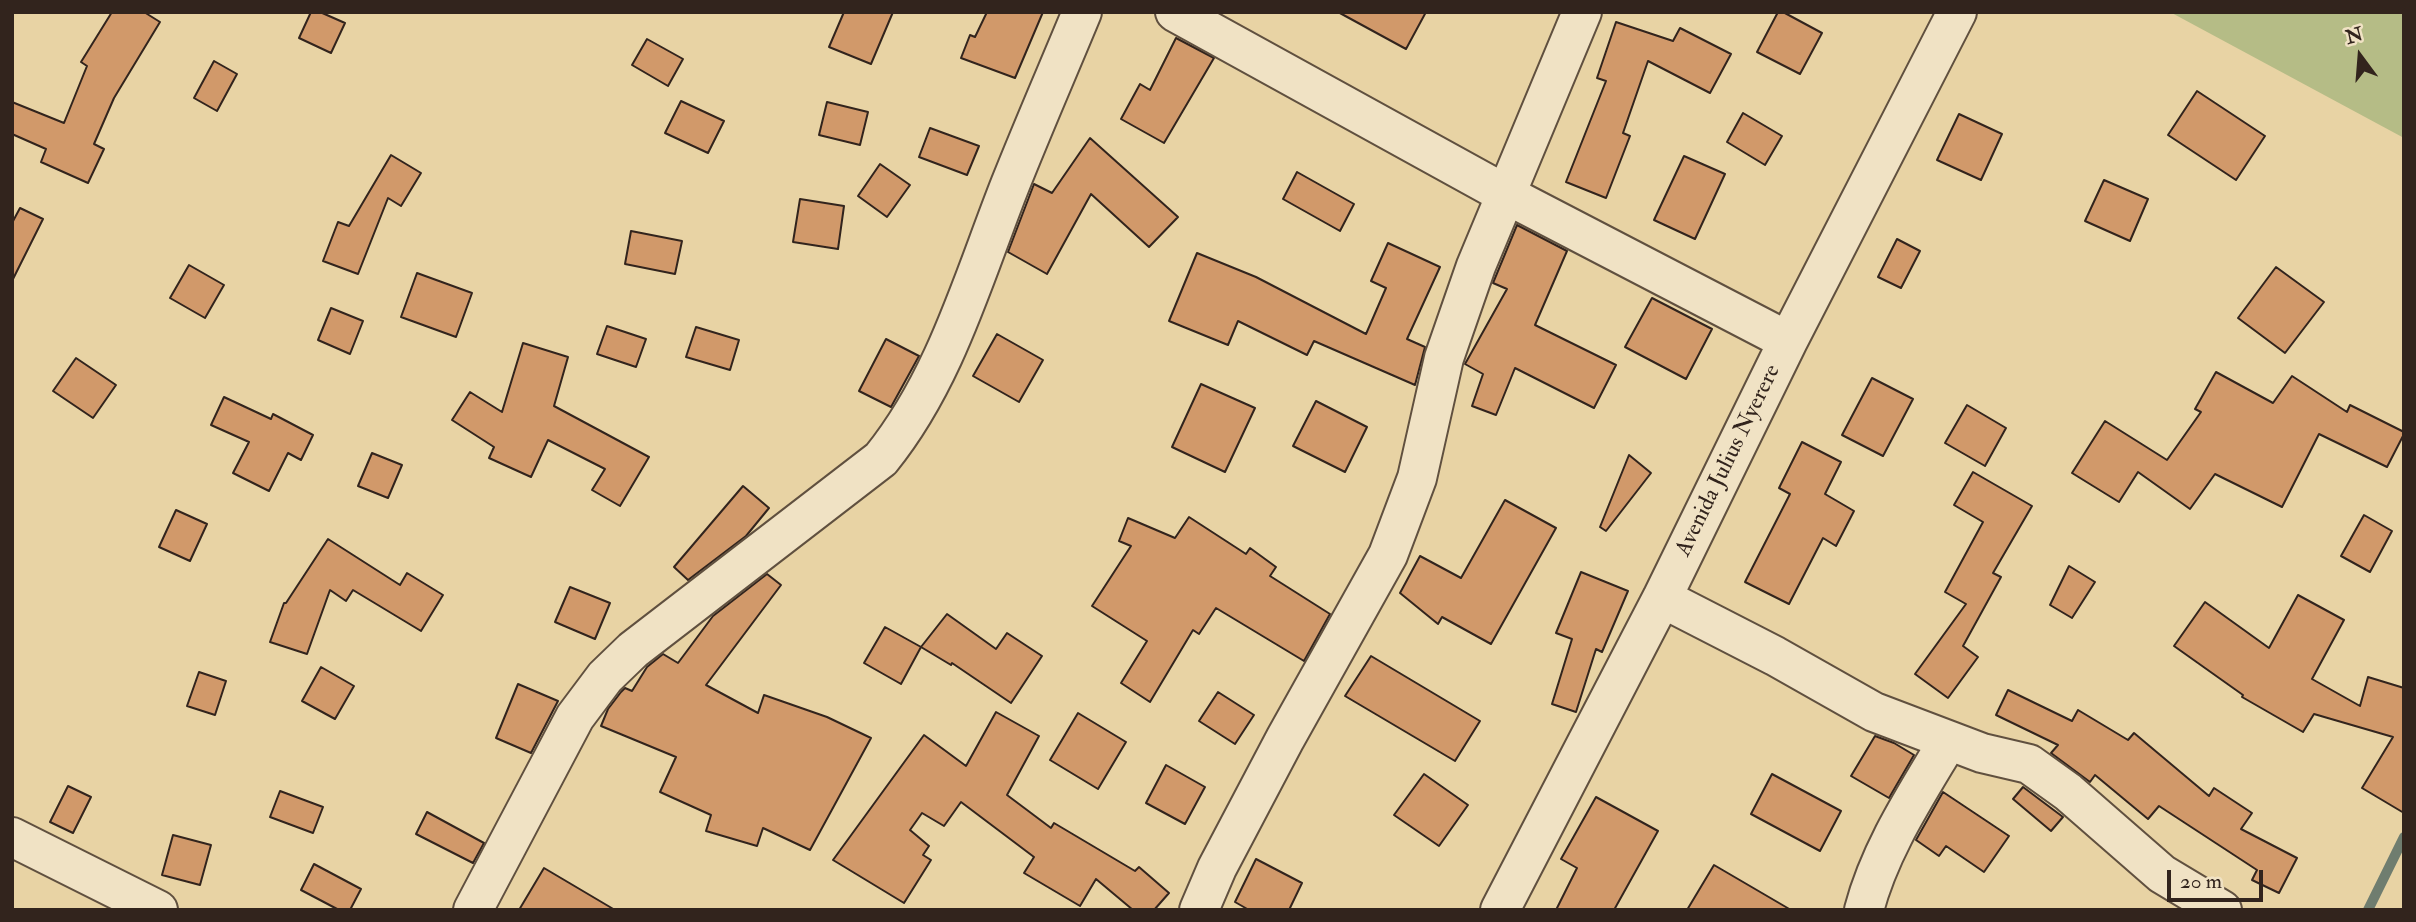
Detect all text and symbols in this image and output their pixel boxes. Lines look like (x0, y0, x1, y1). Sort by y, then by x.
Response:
north arrow (2325, 21, 2395, 91)
text: N (2343, 22, 2366, 50)
street label: Avenida Julius Nyerere (1671, 361, 1787, 561)
scale bar (2171, 856, 2267, 900)
text: 20 m (2180, 868, 2222, 895)

